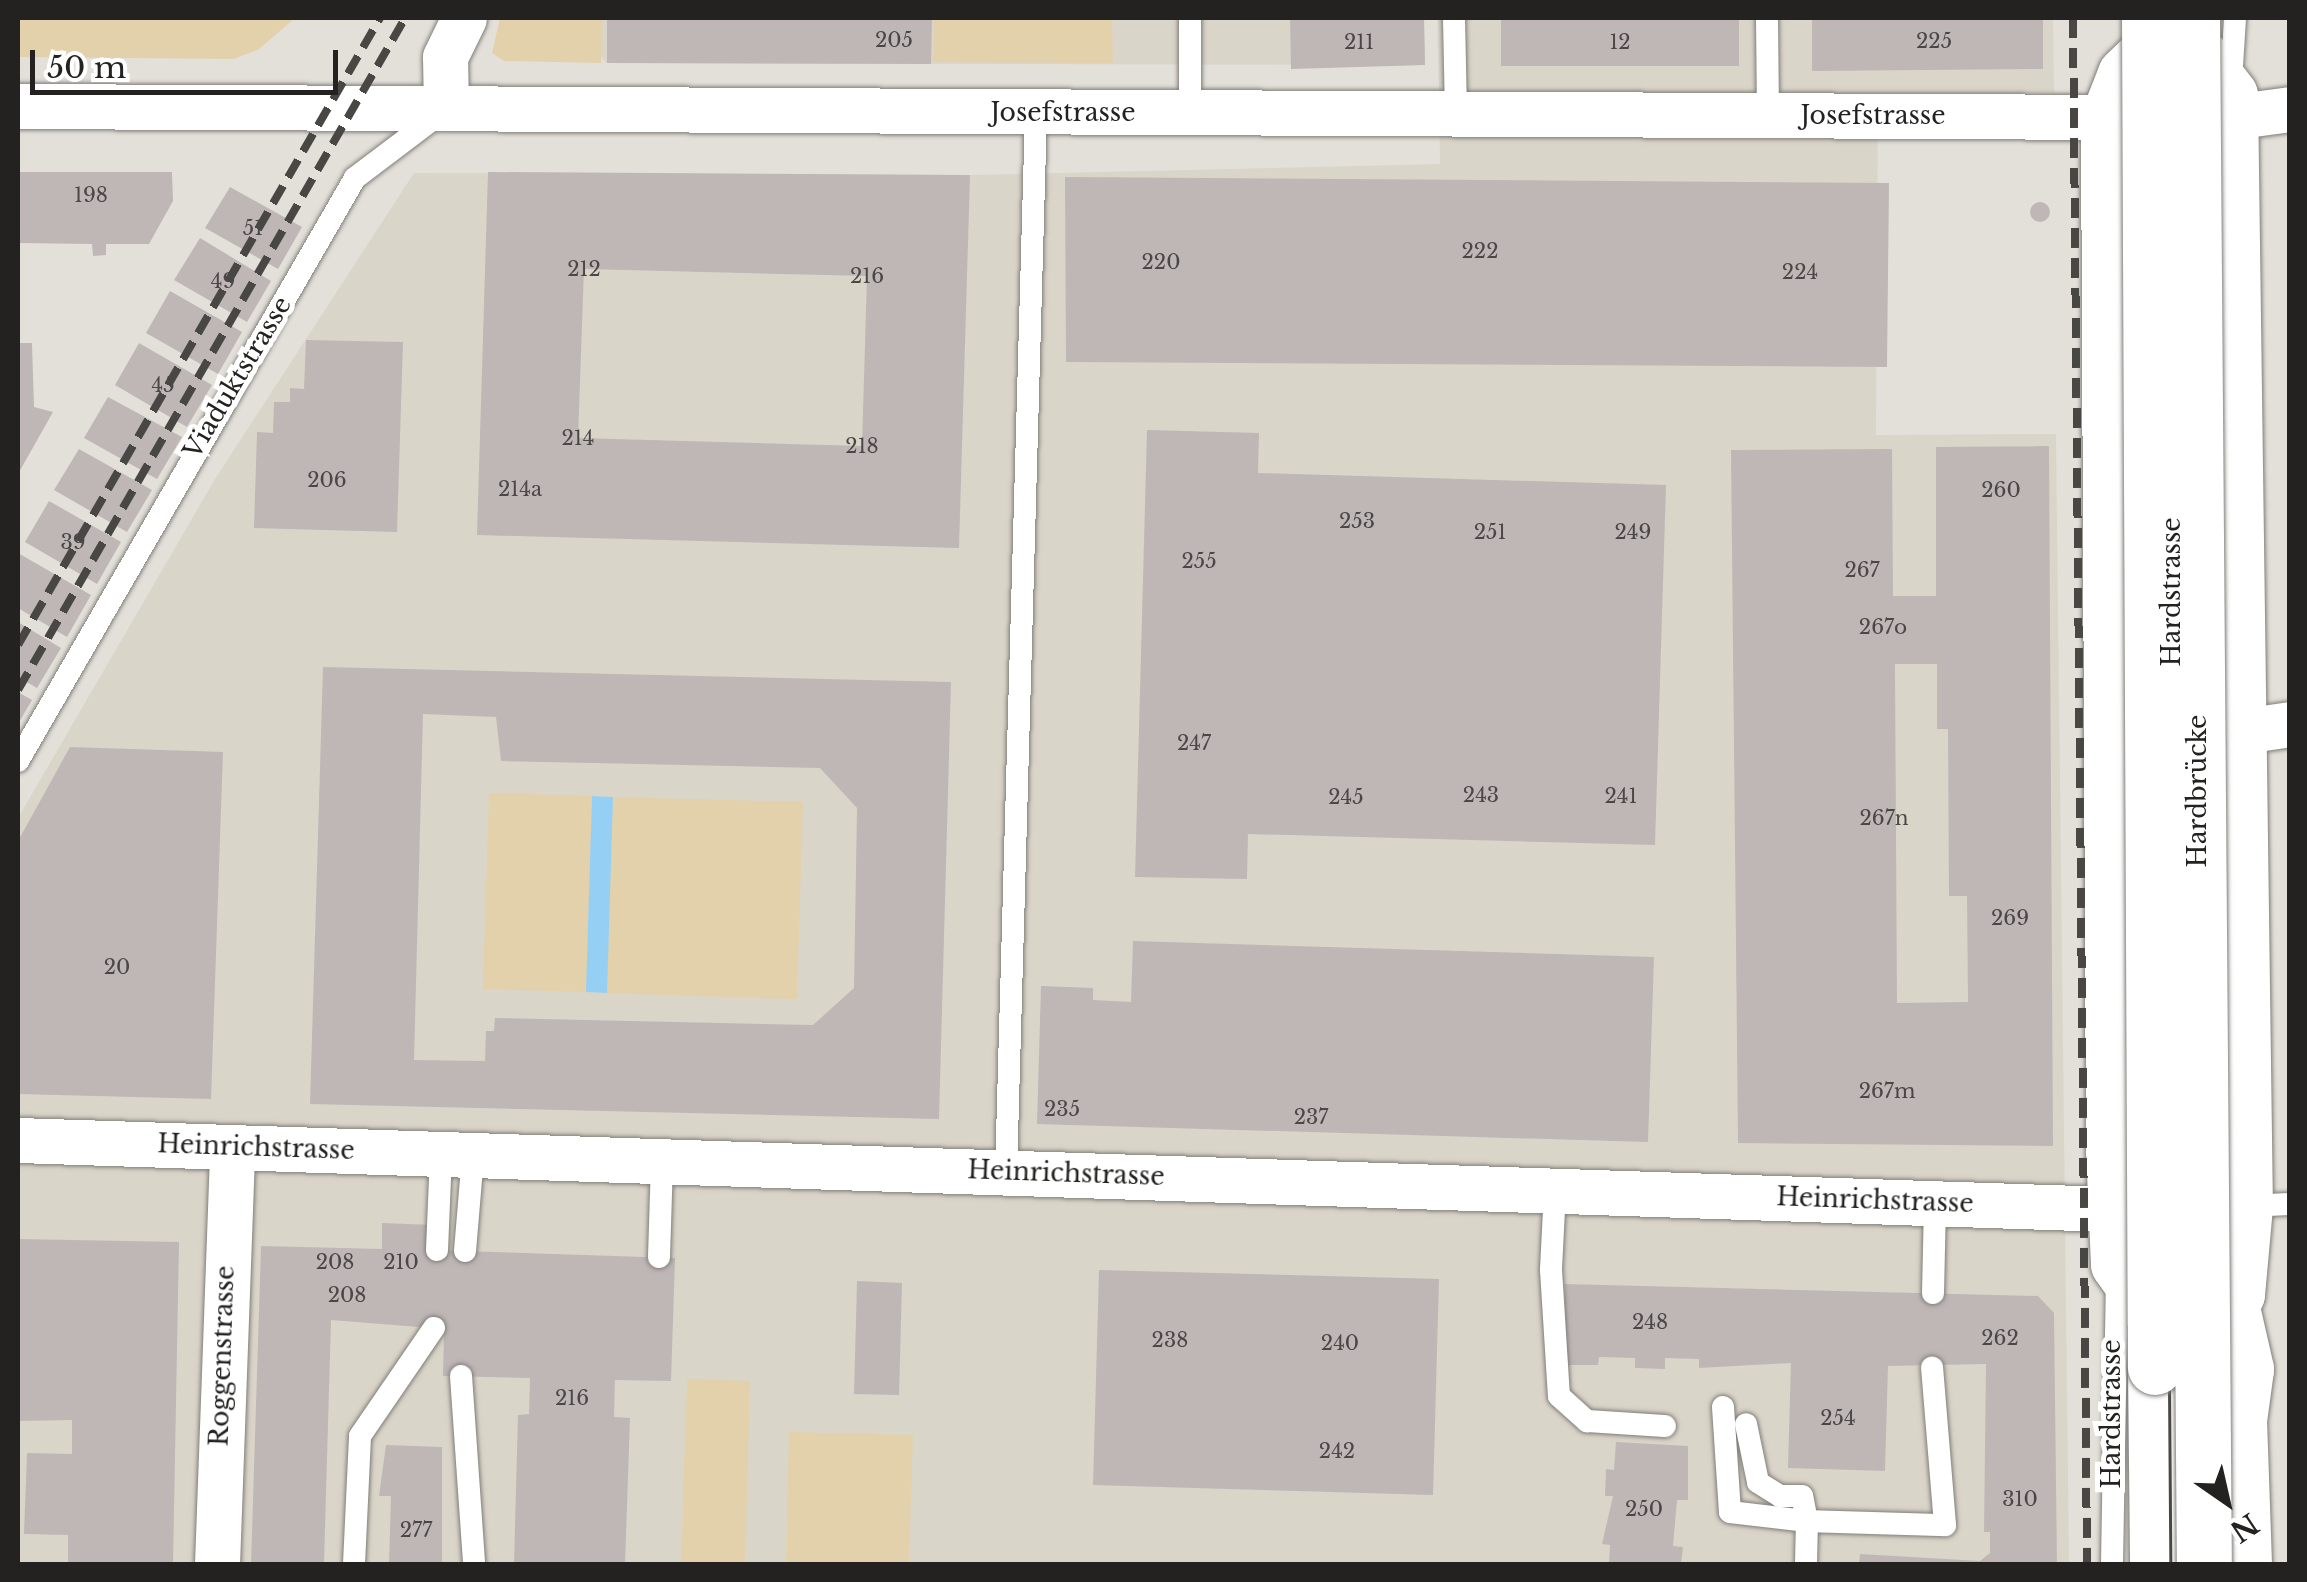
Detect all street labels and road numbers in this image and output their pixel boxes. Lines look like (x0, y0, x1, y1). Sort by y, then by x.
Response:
street label: Josefstrasse (990, 98, 1136, 128)
street label: Josefstrasse (1800, 101, 1946, 131)
street label: Viaduktstrasse (178, 291, 298, 465)
street label: Hardstrasse (2157, 517, 2187, 667)
street label: Hardbrücke (2183, 715, 2213, 867)
street label: Heinrichstrasse (157, 1130, 355, 1166)
street label: Heinrichstrasse (967, 1156, 1165, 1192)
street label: Heinrichstrasse (1776, 1183, 1974, 1219)
street label: Roggenstrasse (205, 1265, 241, 1447)
street label: Hardstrasse (2097, 1339, 2127, 1489)

